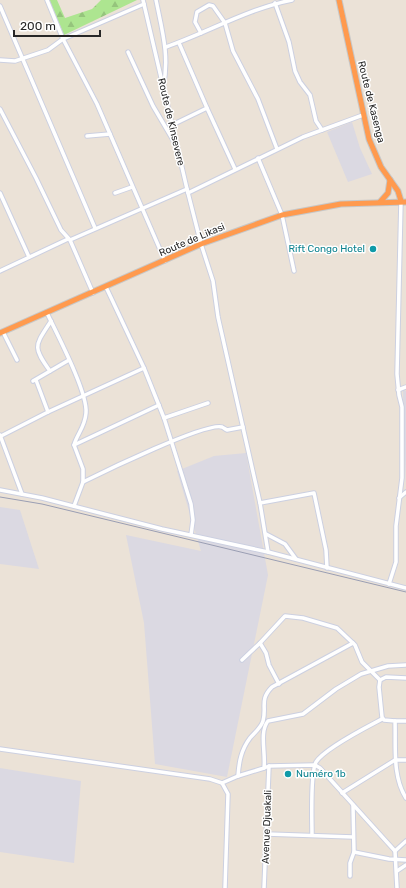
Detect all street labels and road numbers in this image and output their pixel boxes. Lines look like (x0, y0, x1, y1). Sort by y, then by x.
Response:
street label: Route de Kasenga (355, 60, 387, 144)
street label: Route de Kinsevere (155, 77, 187, 167)
street label: Route de Likasi (157, 221, 227, 259)
street label: Avenue Djuakali (260, 790, 274, 864)

